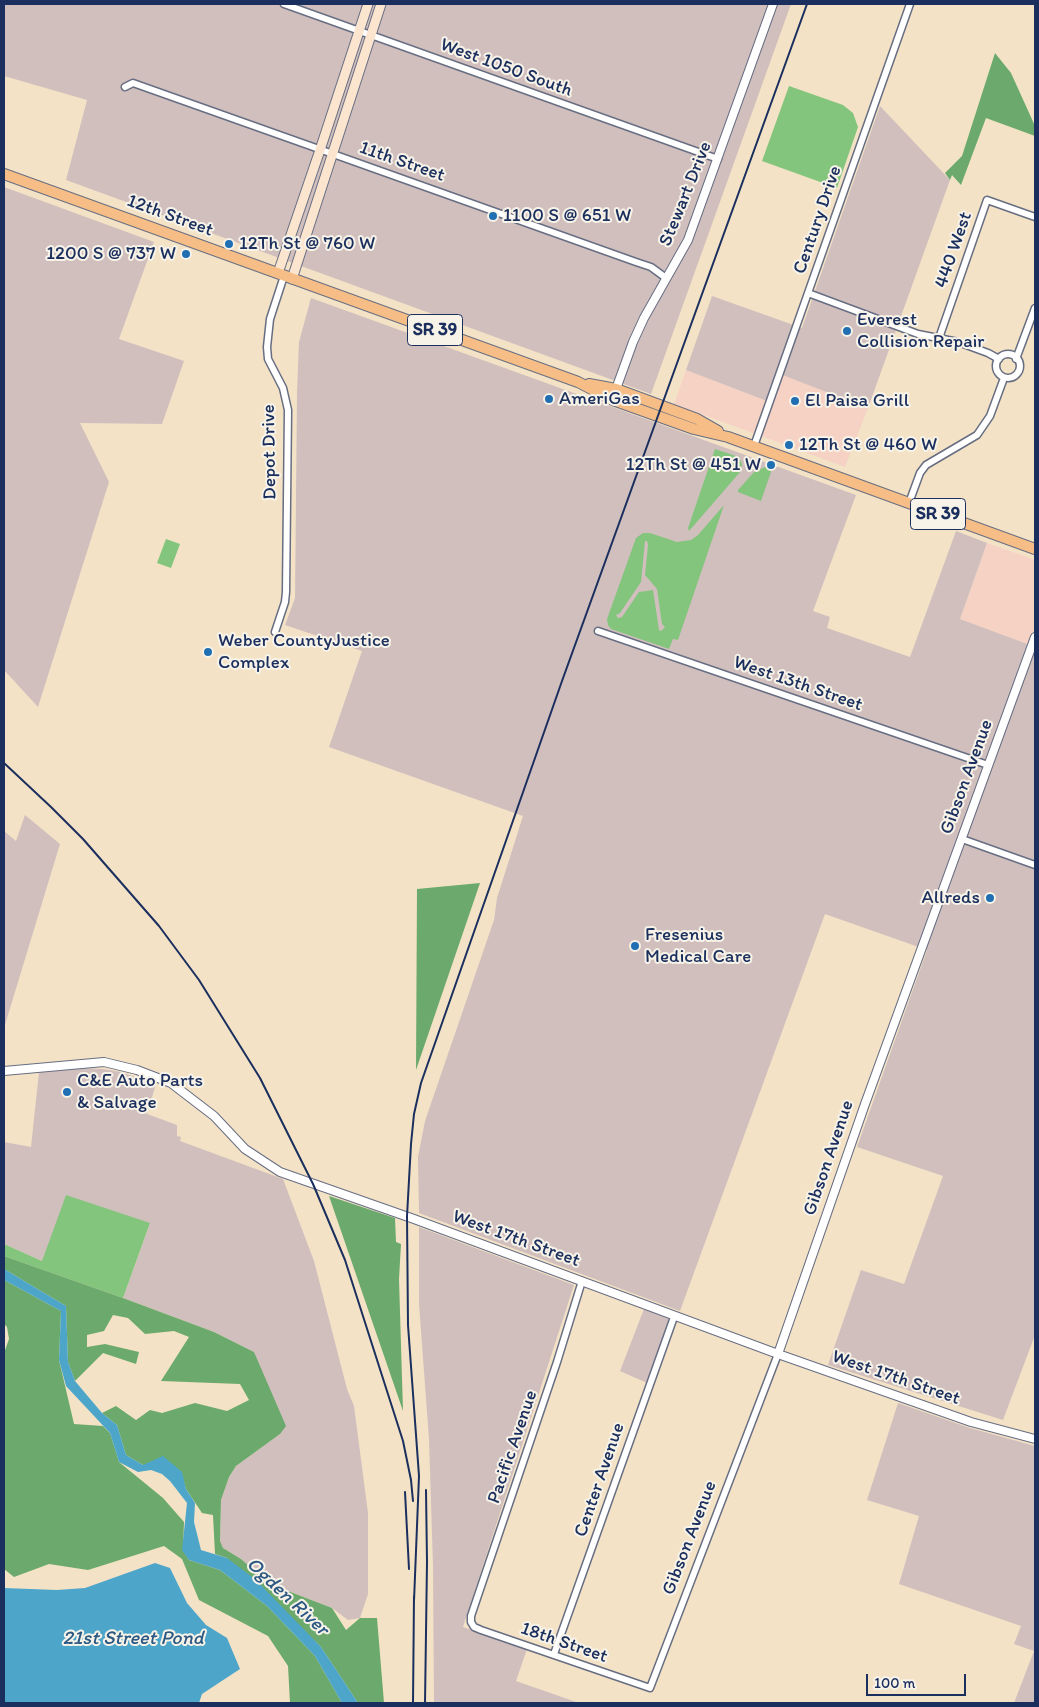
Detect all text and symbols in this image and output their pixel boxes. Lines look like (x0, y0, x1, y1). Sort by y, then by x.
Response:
street label: West 1050 South (437, 34, 575, 102)
street label: 11th Street (356, 137, 448, 187)
street label: Stewart Drive (655, 138, 717, 250)
street label: Century Drive (789, 163, 847, 277)
street label: 12th Street (124, 190, 216, 242)
place label: 1100 S @ 651 W (503, 205, 631, 227)
street label: 440 West (930, 209, 978, 291)
marker: 1100 S @ 651 W (487, 210, 499, 222)
place label: 12Th St @ 760 W (239, 233, 375, 255)
marker: 12Th St @ 760 W (223, 238, 235, 250)
place label: 1200 S @ 737 W (46, 243, 176, 265)
marker: 1200 S @ 737 W (180, 248, 192, 260)
place label: Everest Collision Repair (857, 309, 984, 353)
road number: SR 39 (408, 314, 462, 346)
marker: Everest Collision Repair (841, 325, 853, 337)
place label: AmeriGas (559, 388, 640, 410)
place label: El Paisa Grill (805, 390, 909, 412)
marker: AmeriGas (543, 393, 555, 405)
marker: El Paisa Grill (789, 395, 801, 407)
street label: Depot Drive (258, 404, 282, 500)
place label: 12Th St @ 460 W (799, 434, 937, 456)
marker: 12Th St @ 460 W (783, 439, 795, 451)
place label: 12Th St @ 451 W (626, 454, 761, 476)
marker: 12Th St @ 451 W (765, 459, 777, 471)
road number: SR 39 (910, 498, 966, 530)
place label: Weber CountyJustice Complex (218, 630, 390, 674)
marker: Weber CountyJustice Complex (202, 646, 214, 658)
street label: West 13th Street (730, 651, 866, 717)
street label: Gibson Avenue (936, 717, 998, 837)
place label: Allreds (922, 887, 980, 909)
marker: Allreds (984, 892, 996, 904)
place label: Fresenius Medical Care (645, 924, 751, 968)
marker: Fresenius Medical Care (629, 940, 641, 952)
place label: C&E Auto Parts & Salvage (77, 1070, 203, 1114)
marker: C&E Auto Parts & Salvage (61, 1086, 73, 1098)
street label: Gibson Avenue (799, 1097, 859, 1219)
street label: West 17th Street (449, 1205, 583, 1273)
street label: West 17th Street (829, 1345, 963, 1411)
street label: Pacific Avenue (483, 1387, 543, 1507)
street label: Center Avenue (570, 1420, 630, 1540)
street label: Gibson Avenue (658, 1478, 722, 1598)
water label: Ogden River (241, 1553, 333, 1641)
street label: 18th Street (517, 1617, 611, 1669)
water label: 21st Street Pond (62, 1627, 204, 1651)
scale bar (869, 1664, 969, 1696)
text: 100 m (874, 1674, 915, 1692)

